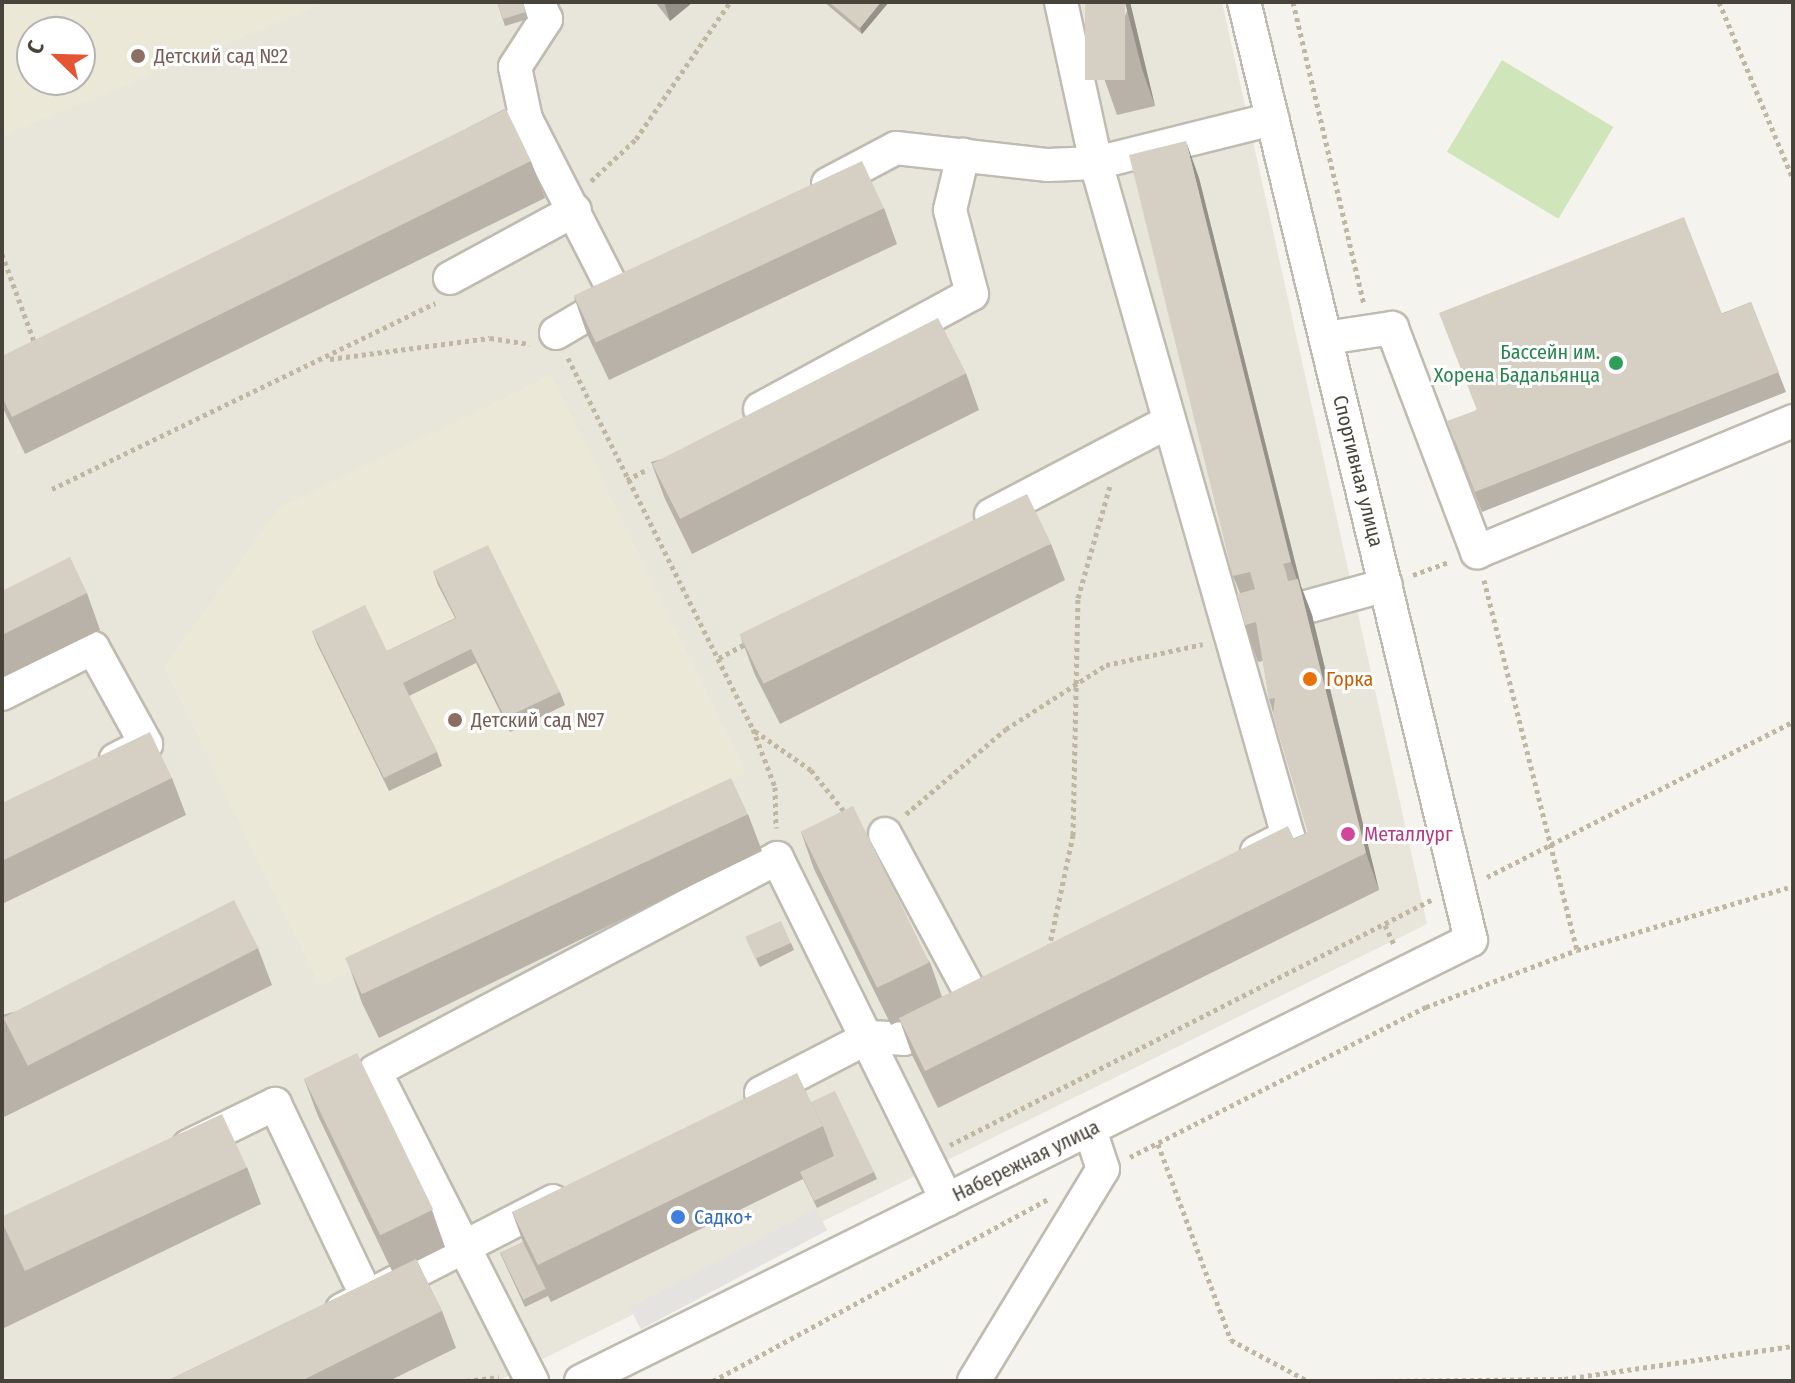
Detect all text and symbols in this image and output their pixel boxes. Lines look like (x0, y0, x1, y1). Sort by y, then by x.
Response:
north arrow (16, 16, 96, 96)
text: С (21, 37, 50, 58)
place label: Детский сад №2 (154, 44, 288, 68)
marker: Детский сад №2 (129, 47, 147, 65)
place label: Бассейн им. Хорена Бадальянца (1434, 340, 1600, 387)
marker: Бассейн им. Хорена Бадальянца (1607, 354, 1625, 372)
street label: Спортивная улица (1328, 393, 1388, 549)
place label: Горка (1326, 667, 1373, 691)
marker: Горка (1301, 670, 1319, 688)
place label: Детский сад №7 (471, 708, 604, 732)
marker: Детский сад №7 (446, 711, 464, 729)
place label: Металлург (1364, 822, 1453, 846)
marker: Металлург (1339, 825, 1357, 843)
street label: Набережная улица (949, 1115, 1103, 1207)
place label: Садко+ (694, 1205, 753, 1229)
marker: Садко+ (669, 1208, 687, 1226)

